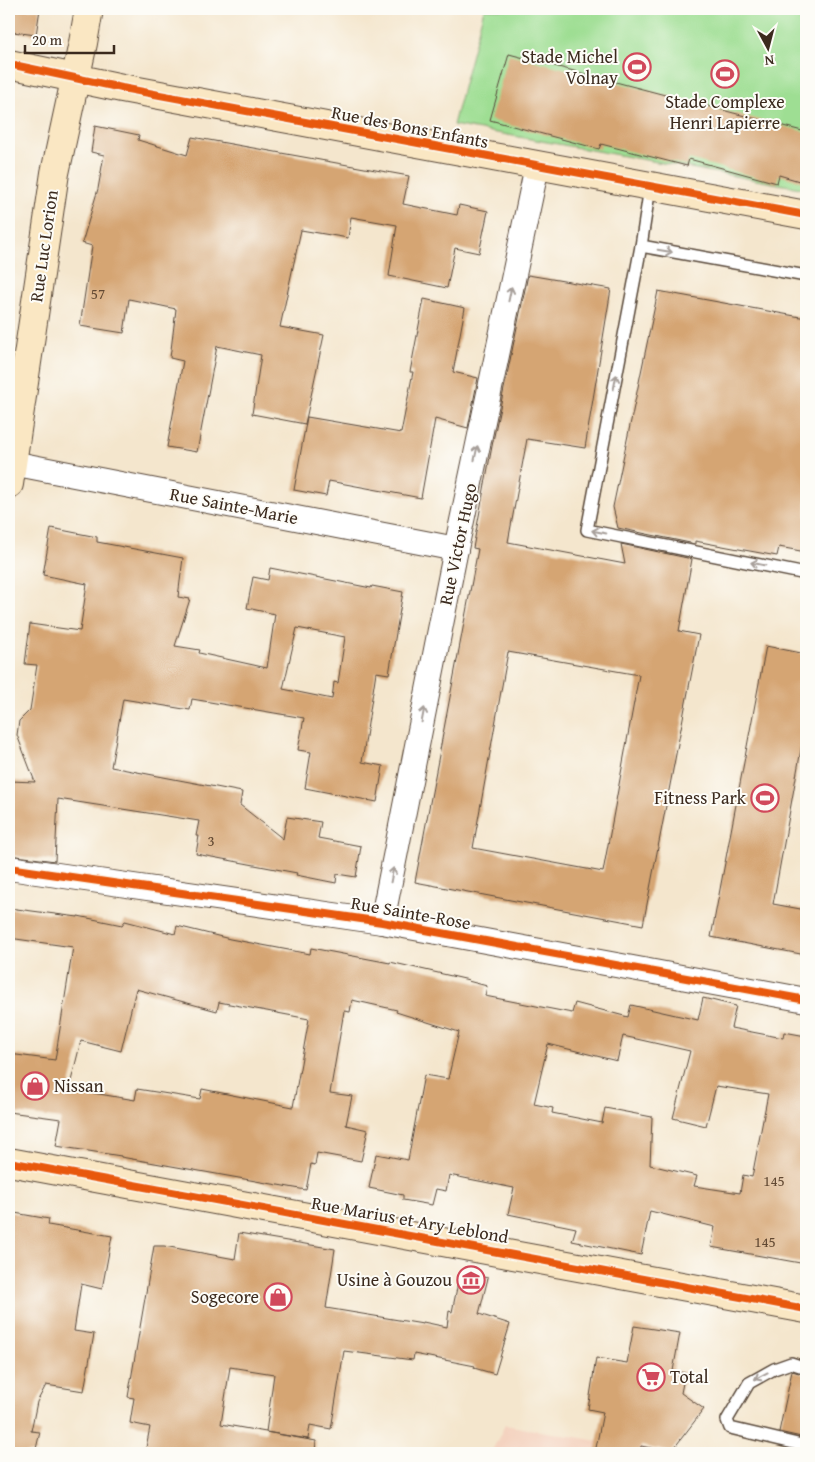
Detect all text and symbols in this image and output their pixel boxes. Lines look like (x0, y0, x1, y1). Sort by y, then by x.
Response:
scale bar (25, 22, 114, 54)
north arrow (742, 22, 792, 72)
text: 20 m (32, 29, 63, 50)
place label: Stade Michel Volnay (521, 43, 618, 91)
text: N (763, 50, 775, 71)
sports icon: Stade Michel Volnay (622, 52, 652, 82)
sports icon: Stade Complexe Henri Lapierre (710, 59, 740, 89)
place label: Stade Complexe Henri Lapierre (665, 88, 785, 136)
street label: Rue des Bons Enfants (329, 98, 491, 155)
street label: Rue Luc Lorion (22, 188, 65, 304)
one-way arrow (657, 246, 673, 256)
house number: 57 (91, 283, 105, 304)
one-way arrow (506, 286, 515, 302)
one-way arrow (611, 374, 621, 390)
one-way arrow (472, 445, 481, 461)
street label: Rue Sainte-Marie (168, 480, 301, 531)
street label: Rue Victor Hugo (431, 480, 484, 607)
one-way arrow (592, 527, 608, 537)
one-way arrow (751, 559, 767, 569)
one-way arrow (419, 708, 429, 724)
sports icon: Fitness Park (750, 783, 780, 813)
place label: Fitness Park (654, 784, 747, 811)
house number: 3 (207, 830, 215, 851)
one-way arrow (388, 867, 397, 883)
street label: Rue Sainte-Rose (349, 889, 473, 936)
shop icon: Nissan (20, 1071, 50, 1101)
place label: Nissan (54, 1072, 104, 1099)
house number: 145 (763, 1170, 785, 1191)
street label: Rue Marius et Ary Leblond (309, 1189, 511, 1250)
house number: 145 (754, 1231, 776, 1252)
museum icon: Usine à Gouzou (456, 1265, 486, 1295)
place label: Usine à Gouzou (337, 1266, 452, 1293)
shop icon: Sogecore (263, 1282, 293, 1312)
place label: Sogecore (191, 1283, 259, 1310)
supermarket icon: Total (636, 1362, 666, 1392)
place label: Total (670, 1363, 709, 1390)
one-way arrow (754, 1371, 769, 1381)

